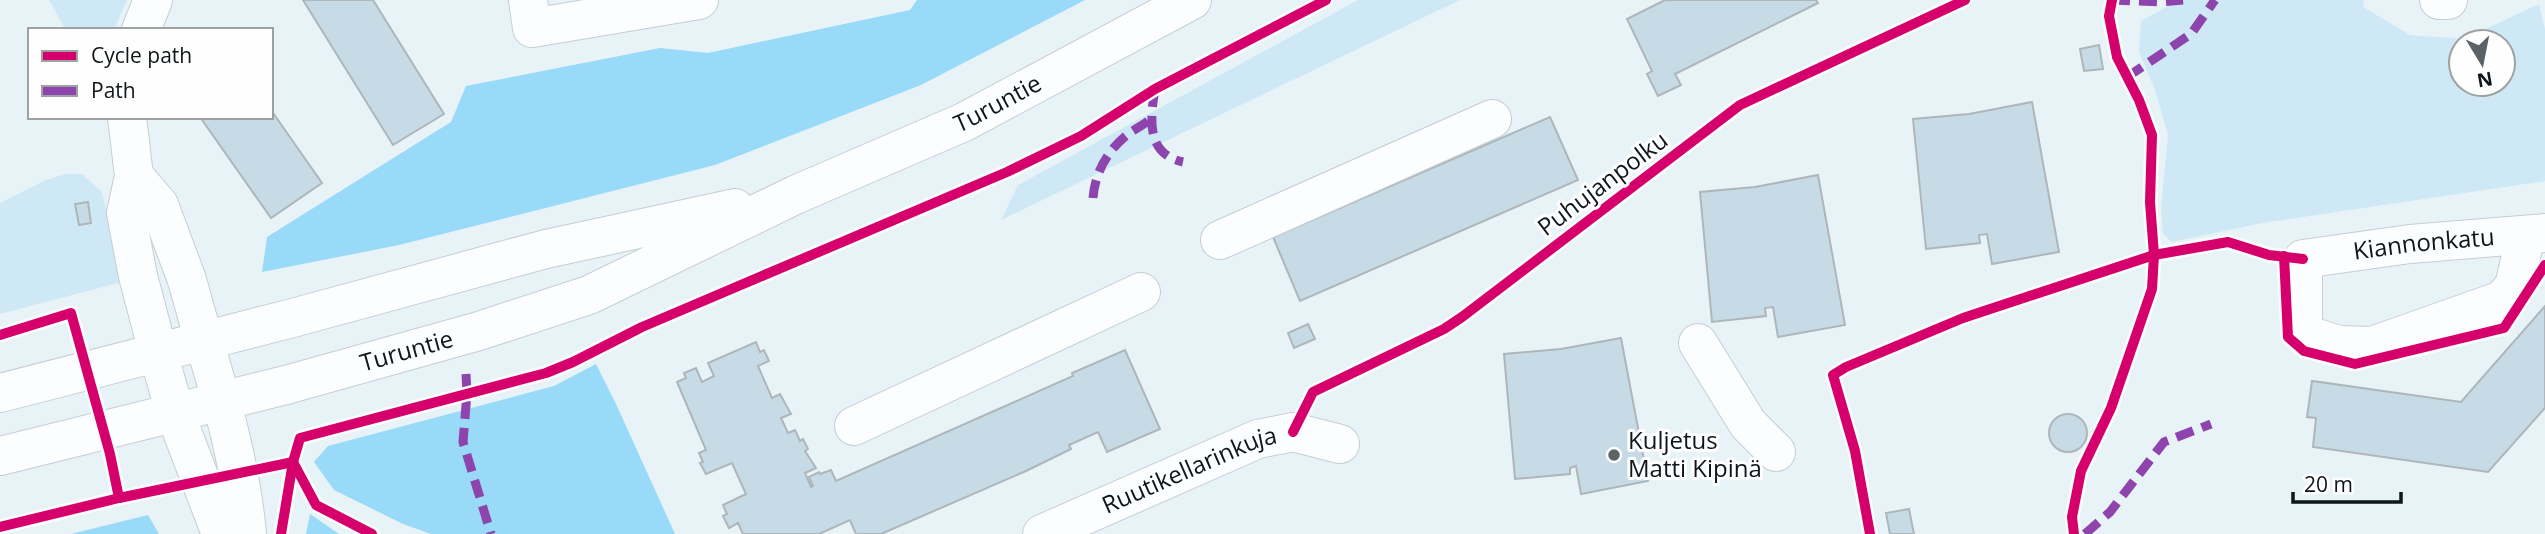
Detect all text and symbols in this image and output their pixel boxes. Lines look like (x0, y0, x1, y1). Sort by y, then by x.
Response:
legend (28, 28, 273, 119)
north arrow (2447, 28, 2517, 98)
text: Cycle path (91, 41, 192, 69)
street label: Turuntie (948, 66, 1047, 140)
text: N (2475, 66, 2495, 94)
text: Path (91, 76, 136, 104)
street label: Puhujanpolku (1530, 123, 1674, 243)
street label: Kiannonkatu (2351, 219, 2496, 267)
street label: Turuntie (356, 321, 457, 379)
street label: Ruutikellarinkuja (1096, 418, 1279, 521)
place label: Kuljetus Matti Kipinä (1628, 423, 1762, 484)
marker: Kuljetus Matti Kipinä (1606, 447, 1622, 463)
scale bar (2293, 461, 2402, 505)
text: 20 m (2304, 470, 2353, 498)

